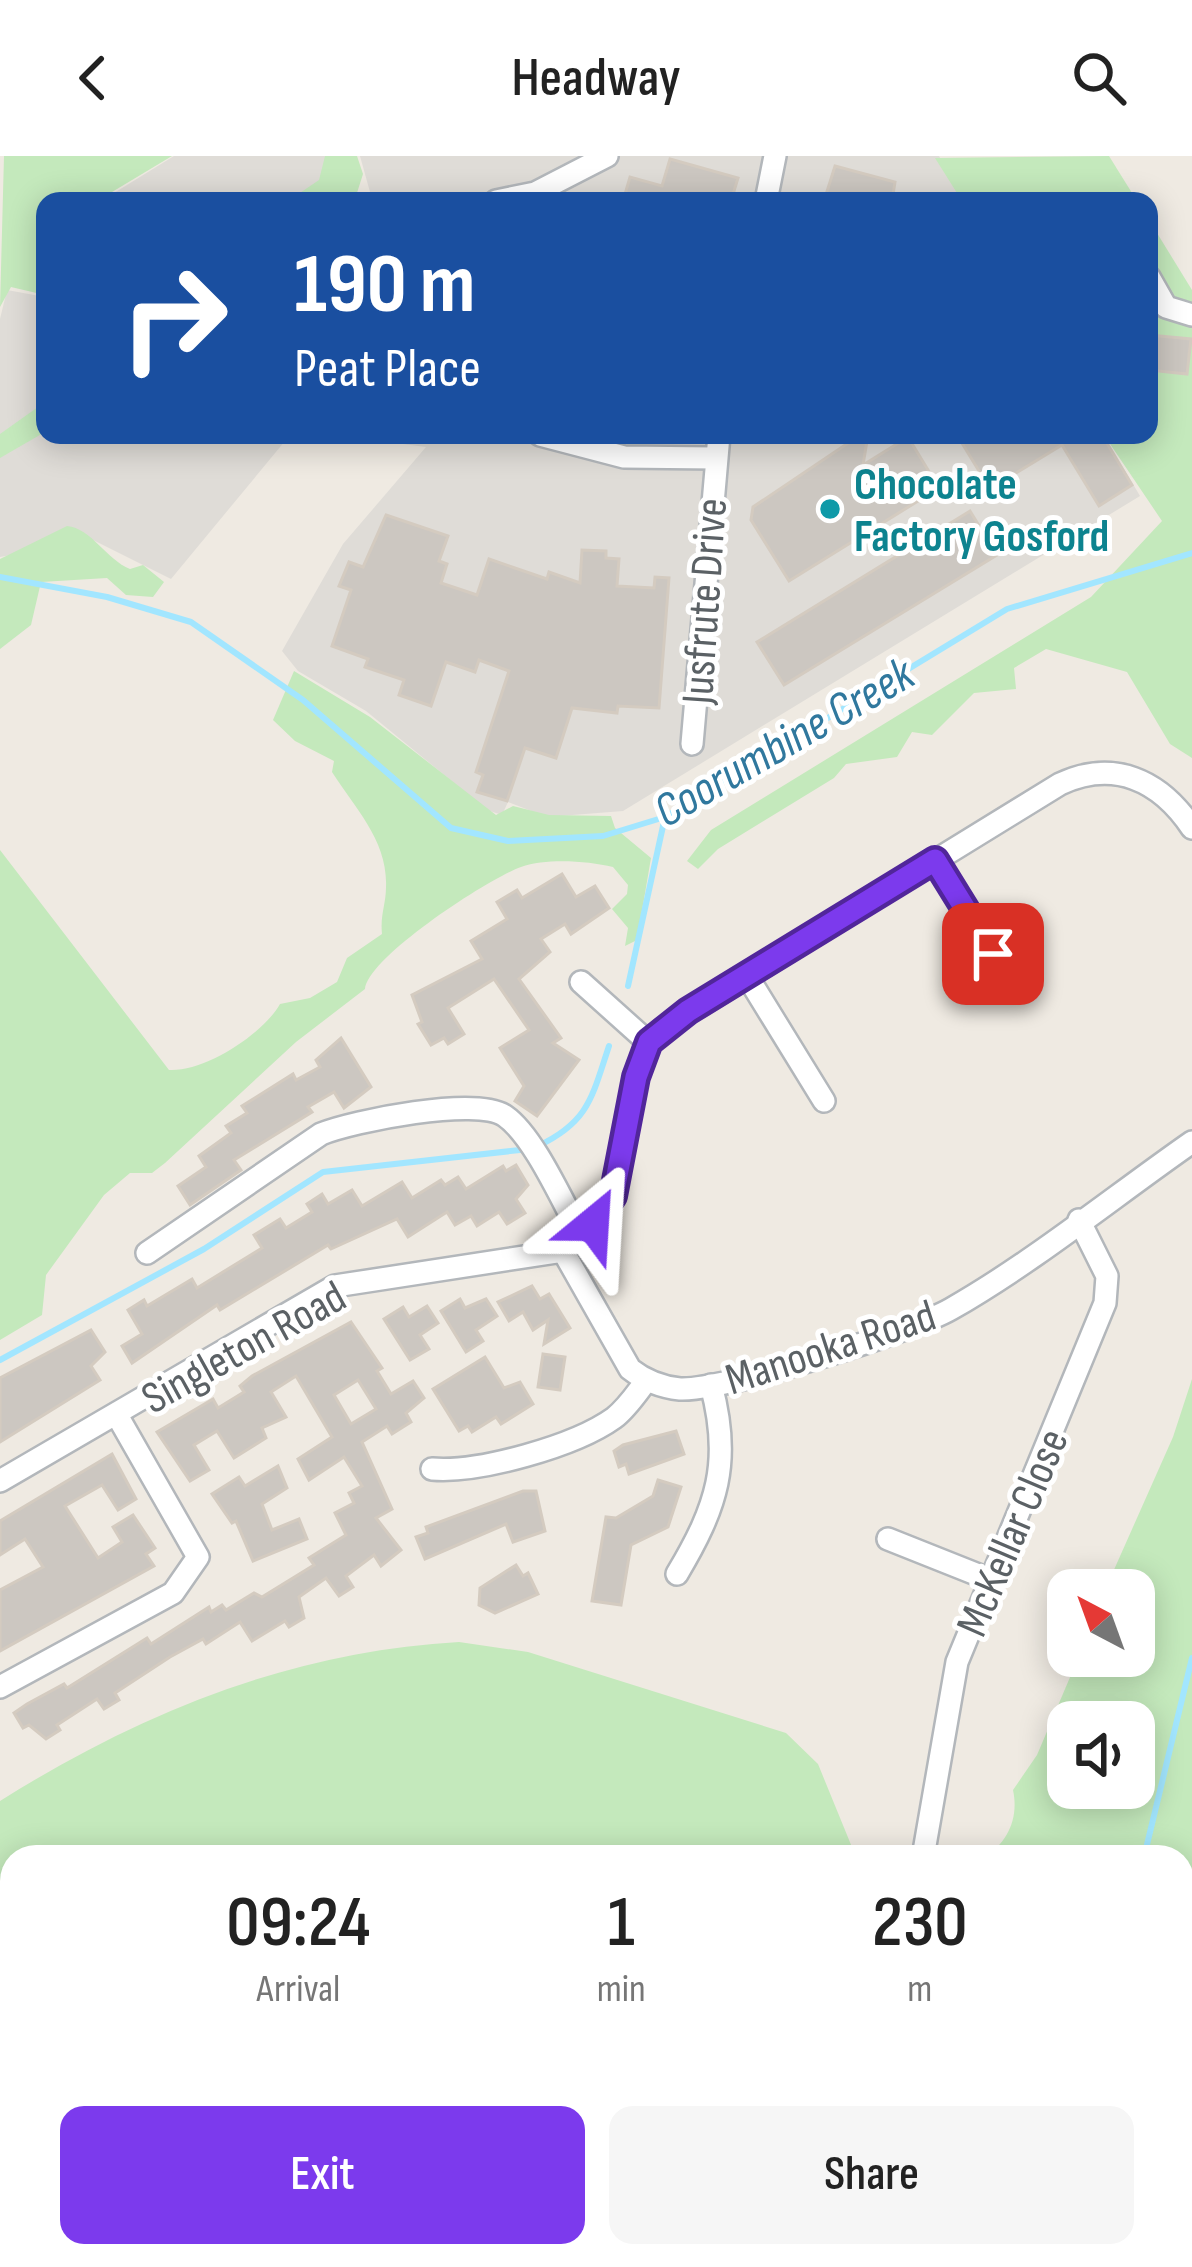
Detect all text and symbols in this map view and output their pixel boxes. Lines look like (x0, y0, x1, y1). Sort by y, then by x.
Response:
icon: back (60, 45, 126, 111)
icon: search (1066, 45, 1132, 111)
text: Headway (511, 46, 681, 111)
text: 190 m (294, 235, 476, 336)
icon: right (96, 240, 252, 396)
text: Peat Place (294, 337, 481, 402)
place label: Chocolate Factory Gosford (854, 458, 1109, 565)
street label: Jusfrute Drive (671, 496, 740, 707)
marker: Chocolate Factory Gosford (817, 496, 843, 522)
water label: Coorumbine Creek (644, 645, 926, 840)
pin (942, 903, 1044, 1005)
icon: arrive (960, 921, 1026, 987)
position arrow (530, 1161, 656, 1287)
street label: Singleton Road (133, 1270, 356, 1427)
street label: Manooka Road (719, 1289, 943, 1408)
street label: McKellar Close (945, 1421, 1082, 1645)
north arrow (1047, 1569, 1155, 1677)
map controls (1047, 1569, 1155, 1809)
button: sound (1047, 1701, 1155, 1809)
text: 09:24 (226, 1880, 370, 1967)
text: 1 (608, 1880, 635, 1967)
text: 230 (872, 1880, 968, 1967)
text: Arrival (256, 1966, 340, 2013)
text: min (597, 1966, 646, 2013)
text: m (907, 1966, 932, 2013)
button: Exit (60, 2106, 585, 2244)
button: Share (609, 2106, 1134, 2244)

